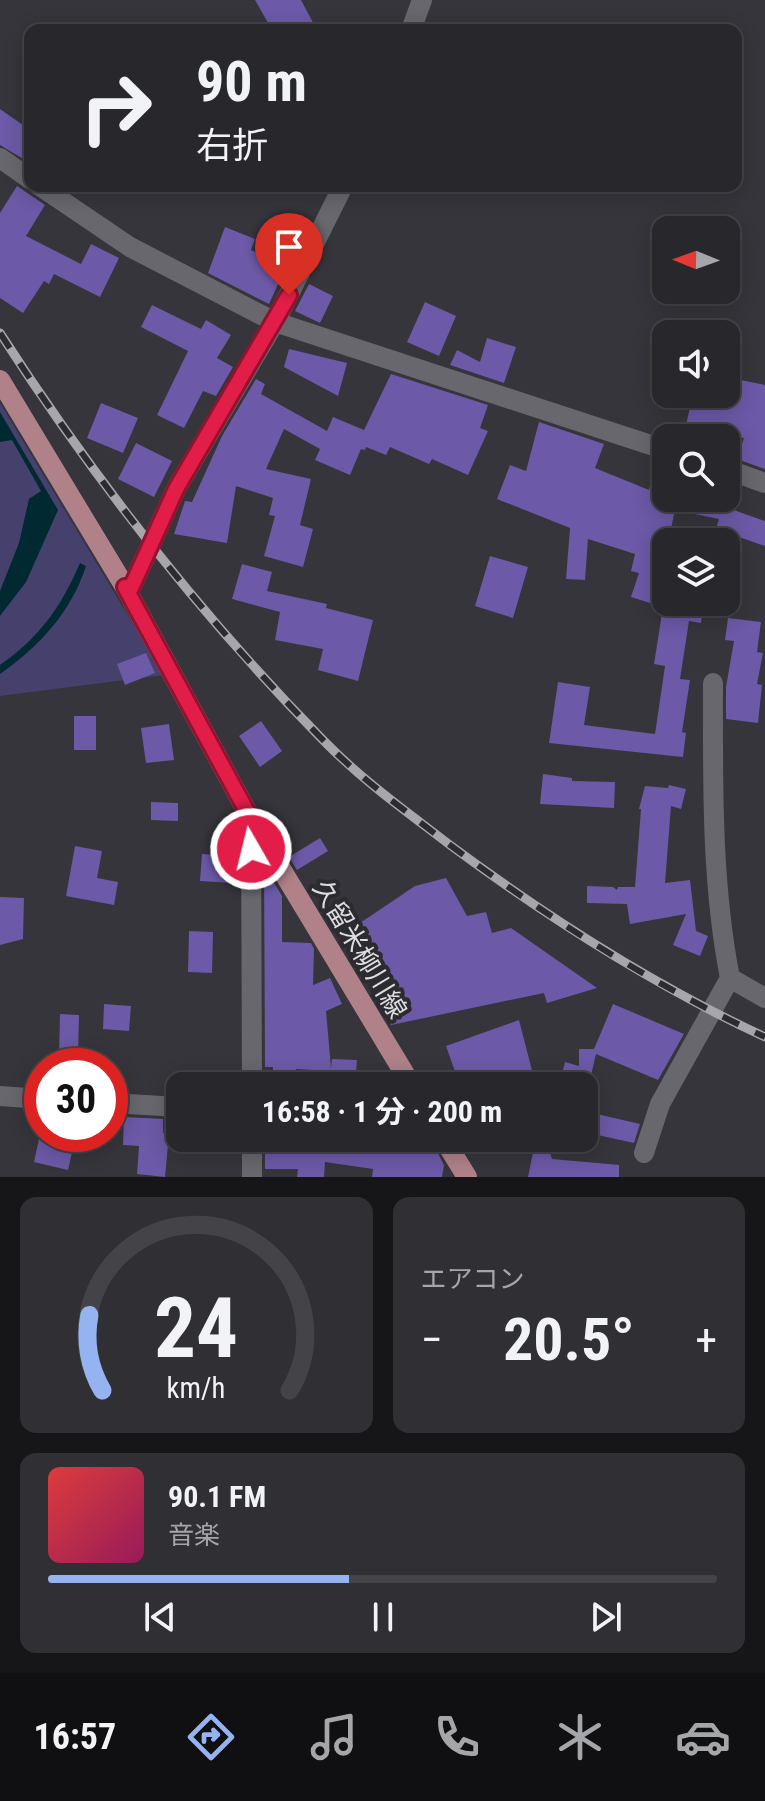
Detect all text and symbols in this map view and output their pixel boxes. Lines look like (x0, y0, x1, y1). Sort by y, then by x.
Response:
text: 90 m (196, 49, 307, 115)
icon: right (64, 56, 168, 160)
text: 右折 (196, 125, 268, 167)
pin (255, 213, 323, 295)
north arrow (652, 216, 740, 304)
map controls (652, 216, 740, 616)
icon: arrive (267, 225, 311, 269)
button: sound (652, 320, 740, 408)
button: search (652, 424, 740, 512)
button: layers (652, 528, 740, 616)
position arrow (209, 807, 293, 891)
street label: 久留米柳川線 (307, 874, 413, 1024)
speed limit sign: 30 (24, 1048, 128, 1152)
text: 16:58 · 1 分 · 200 m (262, 1094, 502, 1129)
text: エアコン (421, 1264, 525, 1294)
text: 24 (154, 1280, 238, 1377)
text: 20.5° (503, 1304, 635, 1375)
text: − (421, 1314, 443, 1366)
text: + (695, 1314, 717, 1366)
text: km/h (167, 1371, 226, 1405)
text: 90.1 FM (168, 1479, 266, 1514)
text: 音楽 (168, 1520, 220, 1550)
icon: previous (138, 1595, 182, 1639)
icon: pause (361, 1595, 405, 1639)
icon: next (584, 1595, 628, 1639)
icon: directions (183, 1709, 239, 1765)
icon: music (306, 1709, 362, 1765)
icon: phone (429, 1709, 485, 1765)
icon: climate (552, 1709, 608, 1765)
icon: car (675, 1709, 731, 1765)
text: 16:57 (34, 1716, 116, 1758)

